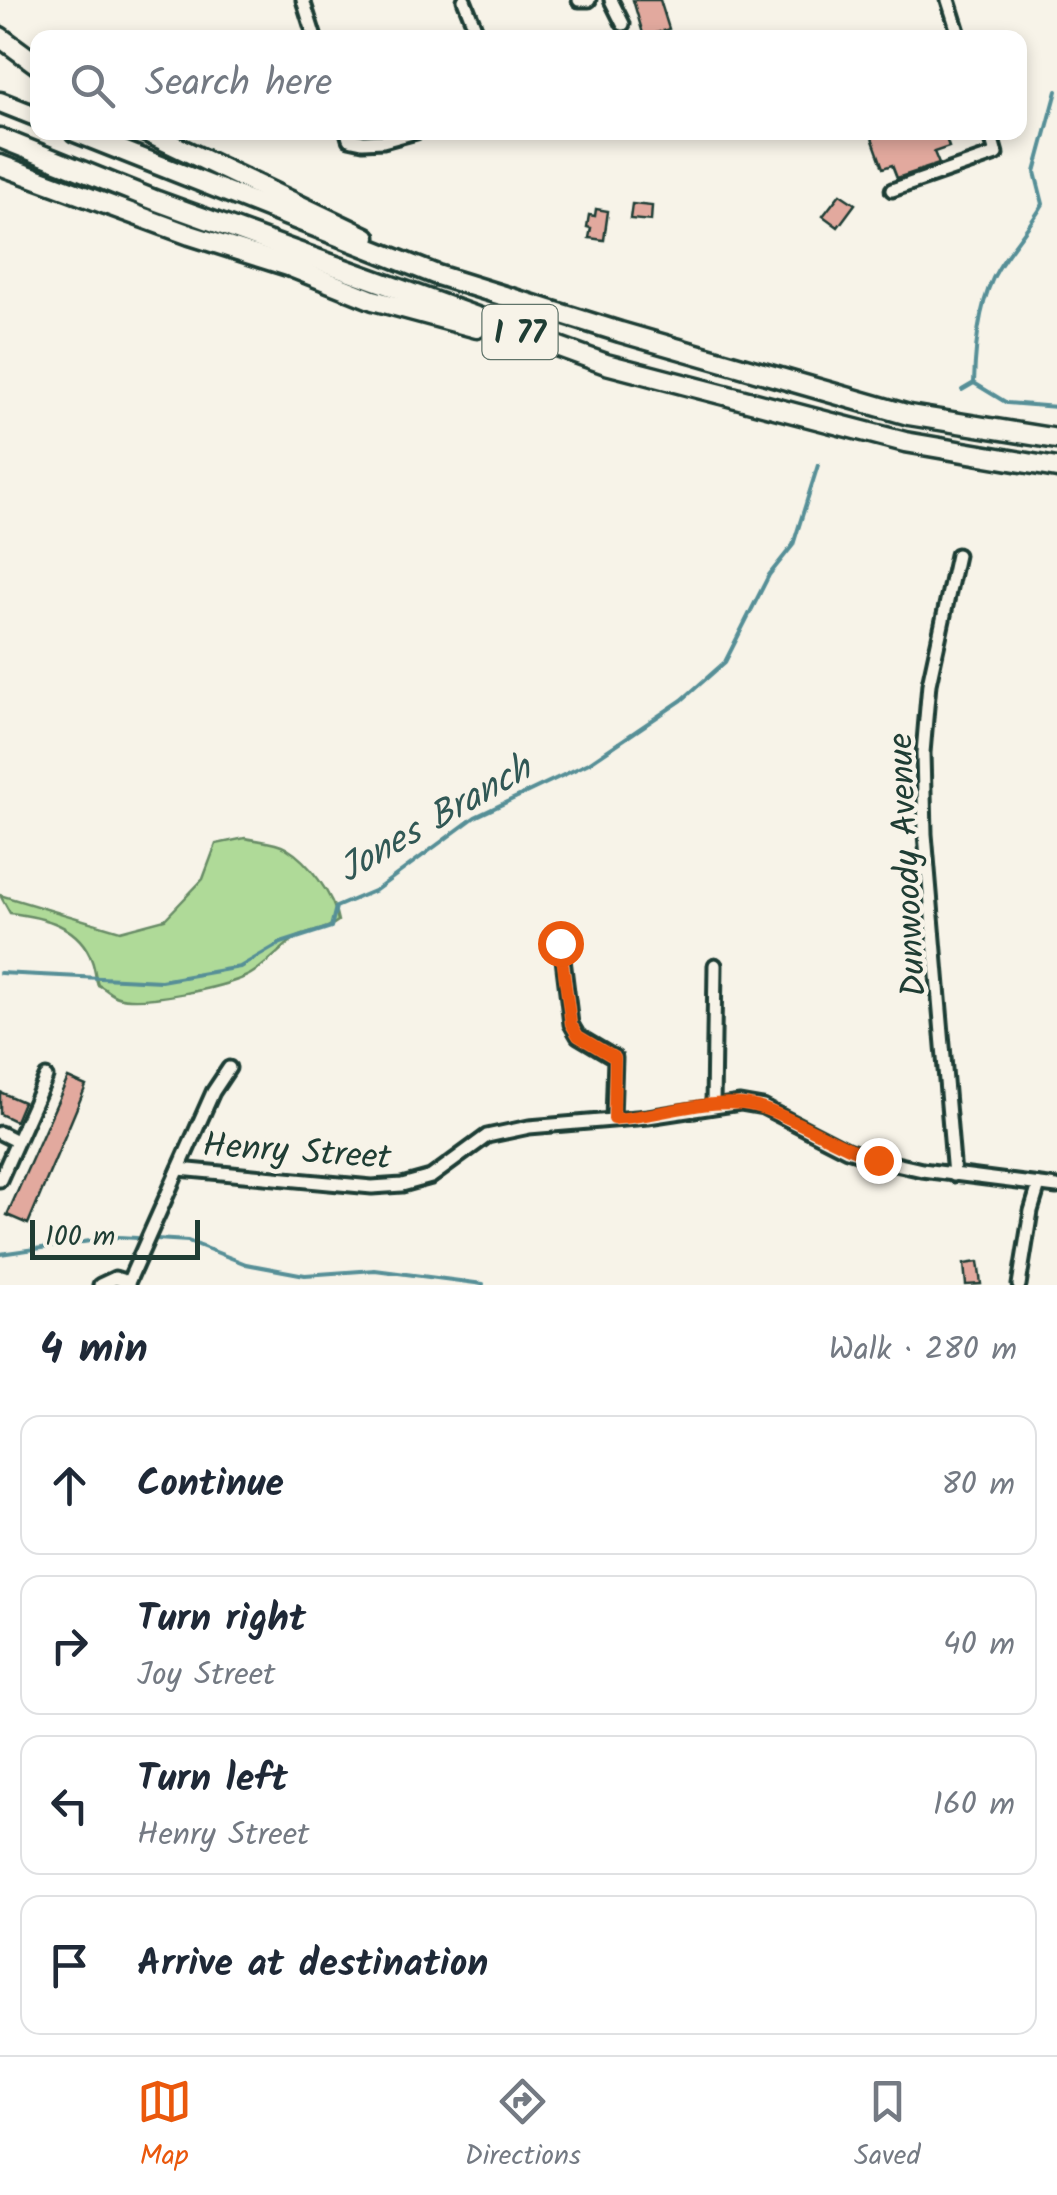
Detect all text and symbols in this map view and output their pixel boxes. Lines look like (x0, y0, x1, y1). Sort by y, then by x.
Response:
search box (30, 30, 1027, 140)
text: Search here (145, 55, 332, 115)
icon: search (65, 58, 120, 113)
road number: I 77 (482, 305, 558, 359)
street label: Dunwoody Avenue (874, 731, 944, 998)
water label: Jones Branch (327, 739, 546, 901)
route start (538, 921, 584, 967)
street label: Henry Street (201, 1118, 393, 1188)
route end (856, 1138, 902, 1184)
scale bar (30, 1215, 200, 1260)
text: 100 m (45, 1215, 115, 1260)
text: 4 min (40, 1317, 148, 1384)
text: Walk · 280 m (829, 1325, 1017, 1376)
text: Continue (137, 1455, 284, 1515)
icon: ahead (42, 1458, 97, 1513)
text: 80 m (941, 1460, 1015, 1511)
text: Turn right (137, 1590, 306, 1650)
icon: right (42, 1618, 97, 1673)
text: 40 m (943, 1620, 1015, 1671)
text: Joy Street (137, 1650, 275, 1701)
text: Turn left (137, 1750, 288, 1810)
icon: left (42, 1778, 97, 1833)
text: 160 m (933, 1780, 1015, 1831)
text: Henry Street (137, 1810, 309, 1861)
text: Arrive at destination (137, 1935, 488, 1995)
icon: arrive (42, 1938, 97, 1993)
tab: Map (137, 2074, 192, 2179)
tab: Directions (465, 2074, 581, 2179)
tab: Saved (854, 2074, 920, 2179)

